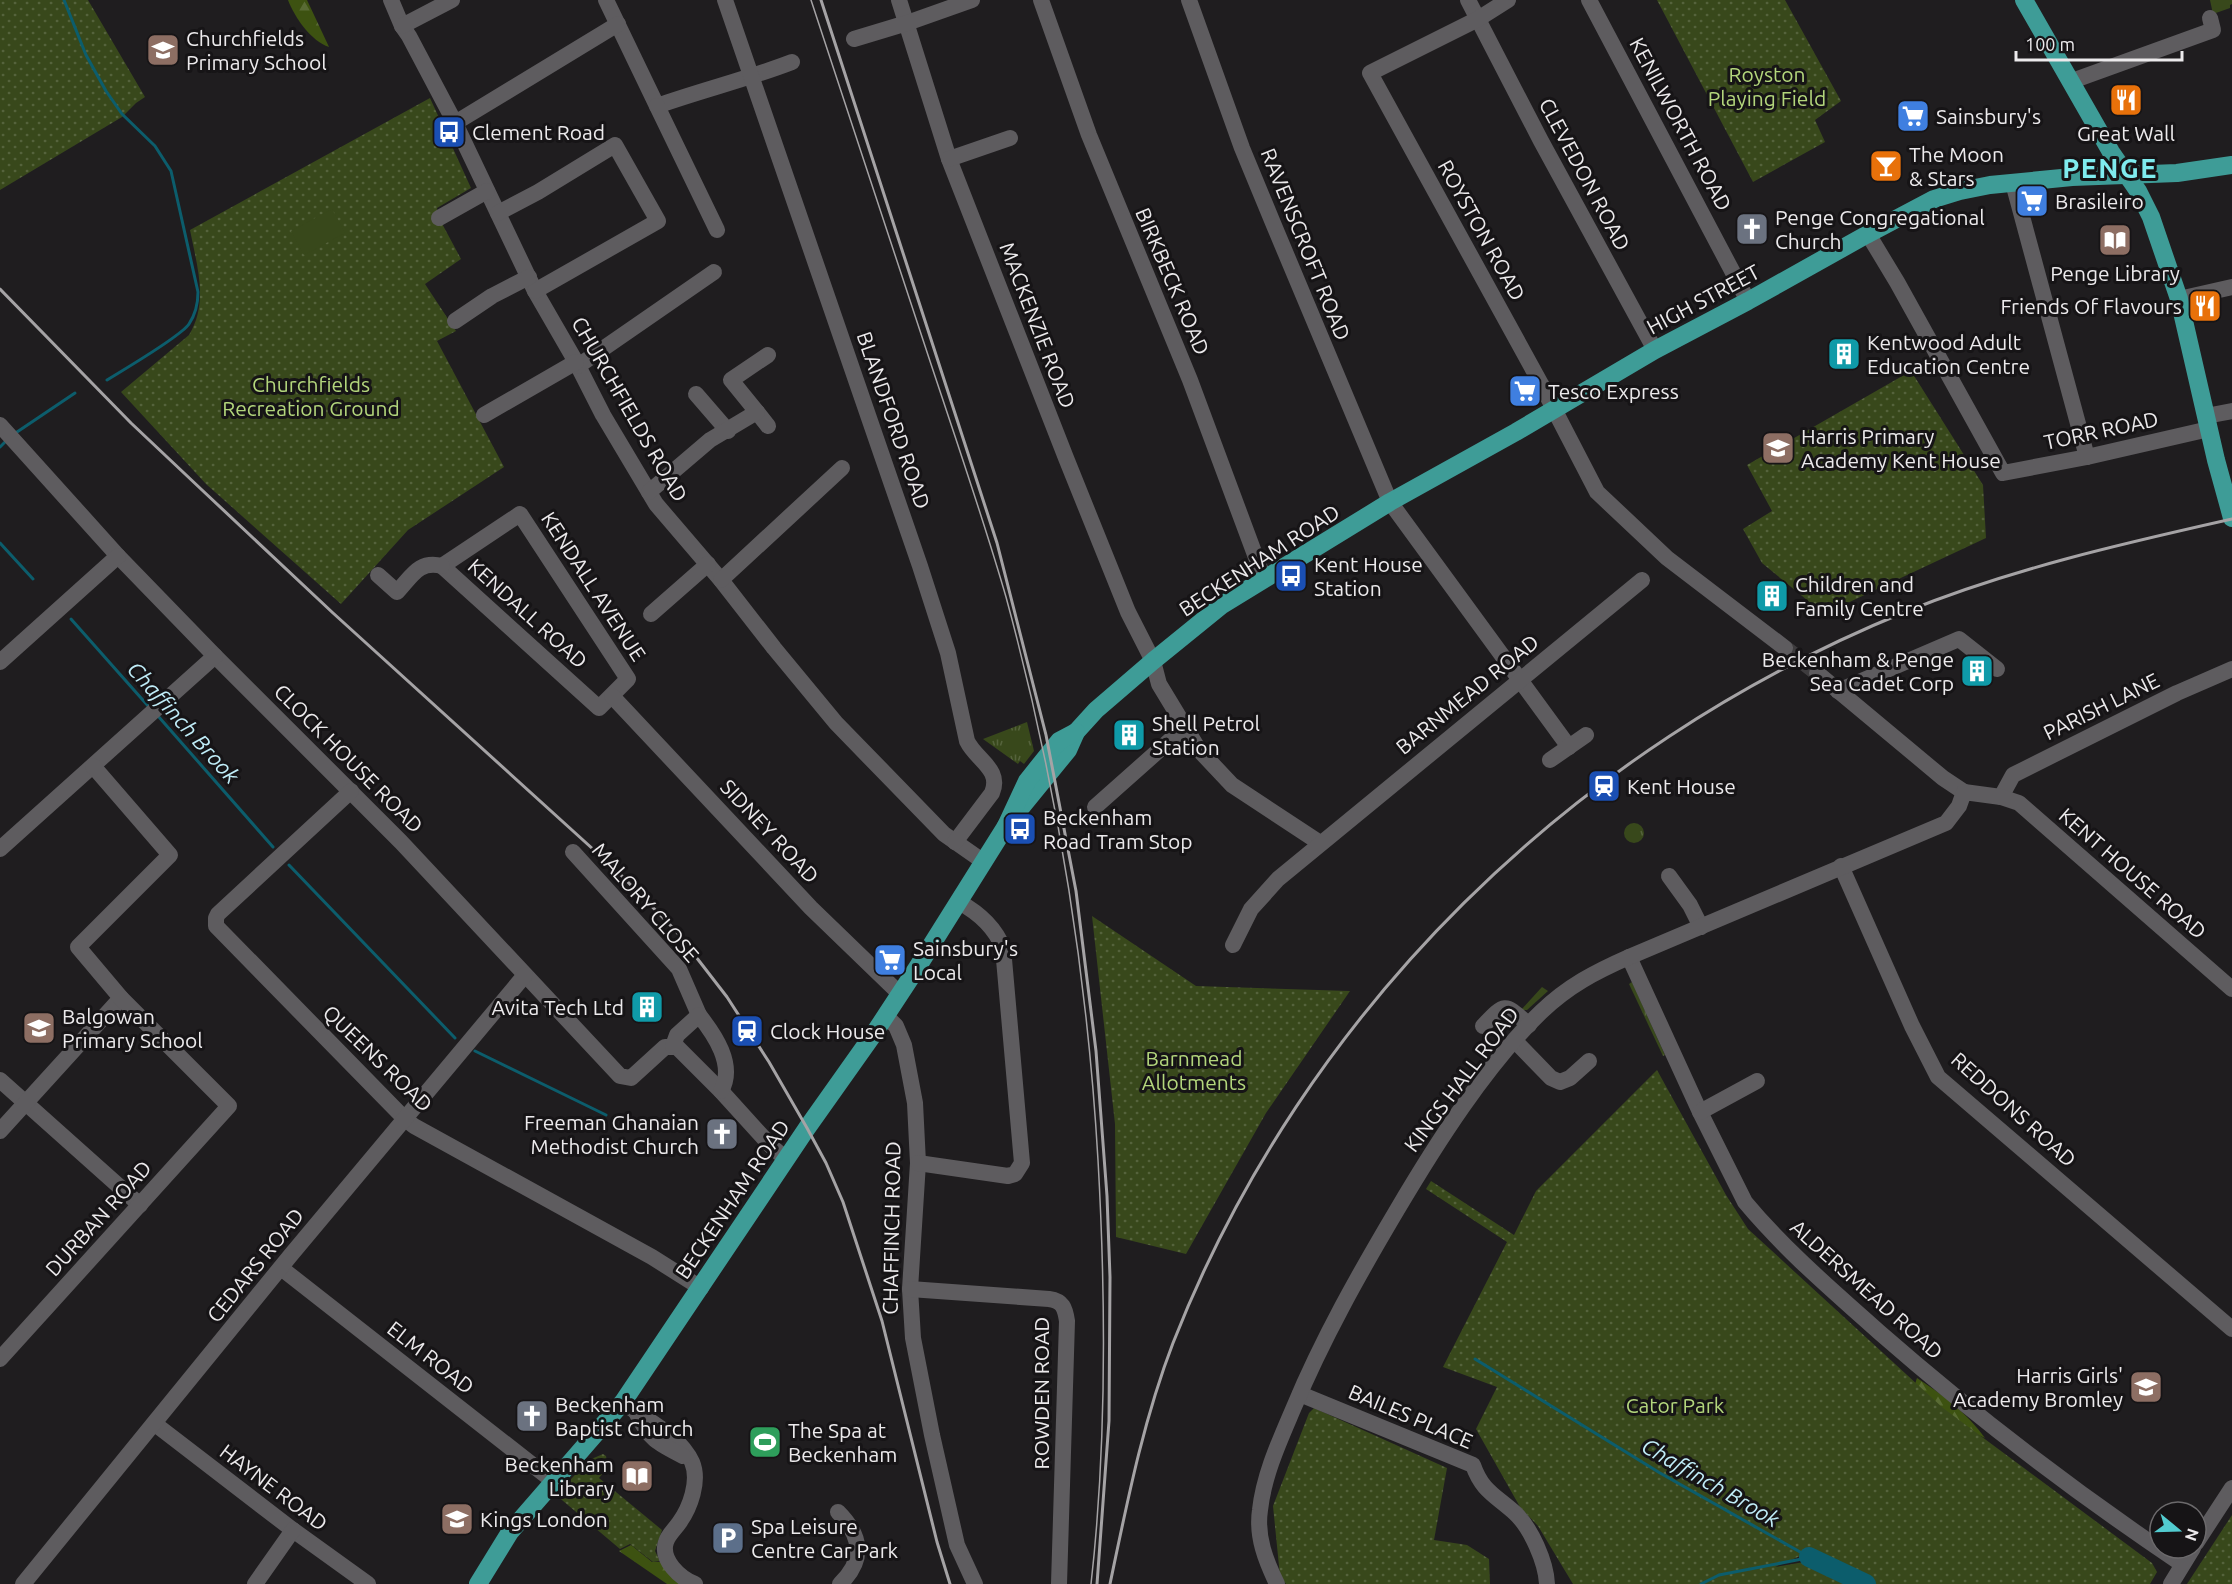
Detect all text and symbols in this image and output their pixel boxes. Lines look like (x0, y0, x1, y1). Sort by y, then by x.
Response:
scale bar (2016, 24, 2182, 62)
place label: Churchfields Primary School (186, 26, 327, 74)
school or university icon: Churchfields Primary School (145, 32, 181, 68)
street label: KENILWORTH ROAD (1625, 33, 1737, 215)
text: 100 m (2025, 34, 2075, 54)
park label: Royston Playing Field (1708, 62, 1826, 110)
restaurant icon: Great Wall (2108, 82, 2144, 118)
street label: CLEVEDON ROAD (1535, 94, 1635, 254)
supermarket icon: Sainsbury's (1895, 98, 1931, 134)
place label: Sainsbury's (1936, 104, 2041, 128)
bus stop icon: Clement Road (431, 114, 467, 150)
place label: Clement Road (472, 120, 605, 144)
place label: Great Wall (2077, 121, 2175, 145)
place label: The Moon & Stars (1909, 142, 2004, 190)
street label: RAVENSCROFT ROAD (1256, 144, 1356, 344)
bar icon: The Moon & Stars (1868, 148, 1904, 184)
district label: PENGE (2062, 153, 2158, 183)
street label: ROYSTON ROAD (1433, 156, 1531, 304)
supermarket icon: Brasileiro (2014, 183, 2050, 219)
place label: Brasileiro (2055, 189, 2144, 213)
street label: BIRKBECK ROAD (1131, 204, 1215, 358)
place label: Penge Congregational Church (1775, 205, 1985, 253)
church icon: Penge Congregational Church (1734, 211, 1770, 247)
library icon: Penge Library (2097, 222, 2133, 258)
street label: MACKENZIE ROAD (995, 239, 1081, 411)
street label: HIGH STREET (1642, 259, 1764, 339)
place label: Penge Library (2050, 261, 2180, 285)
restaurant icon: Friends Of Flavours (2187, 288, 2223, 324)
place label: Friends Of Flavours (2000, 294, 2182, 318)
street label: CHURCHFIELDS ROAD (567, 312, 693, 506)
street label: BLANDFORD ROAD (852, 328, 936, 512)
place label: Kentwood Adult Education Centre (1867, 330, 2030, 378)
building icon: Kentwood Adult Education Centre (1826, 336, 1862, 372)
park label: Churchfields Recreation Ground (222, 372, 400, 420)
supermarket icon: Tesco Express (1507, 373, 1543, 409)
place label: Tesco Express (1548, 379, 1679, 403)
street label: TORR ROAD (2042, 406, 2160, 454)
place label: Harris Primary Academy Kent House (1801, 424, 2001, 472)
school or university icon: Harris Primary Academy Kent House (1760, 430, 1796, 466)
street label: BECKENHAM ROAD (1174, 499, 1344, 621)
street label: KENDALL AVENUE (537, 507, 651, 665)
place label: Kent House Station (1314, 552, 1423, 600)
street label: KENDALL ROAD (464, 553, 592, 673)
bus stop icon: Kent House Station (1273, 558, 1309, 594)
place label: Children and Family Centre (1795, 572, 1924, 620)
building icon: Children and Family Centre (1754, 578, 1790, 614)
street label: BARNMEAD ROAD (1391, 629, 1543, 759)
place label: Beckenham & Penge Sea Cadet Corp (1762, 647, 1954, 695)
building icon: Beckenham & Penge Sea Cadet Corp (1959, 653, 1995, 689)
water label: Chaffinch Brook (122, 656, 246, 789)
street label: PARISH LANE (2039, 668, 2163, 744)
street label: CLOCK HOUSE ROAD (270, 679, 428, 837)
place label: Shell Petrol Station (1152, 711, 1260, 759)
building icon: Shell Petrol Station (1111, 717, 1147, 753)
station icon: Kent House (1586, 768, 1622, 804)
street label: SIDNEY ROAD (716, 774, 824, 888)
place label: Kent House (1627, 774, 1736, 798)
street label: KENT HOUSE ROAD (2055, 803, 2211, 943)
place label: Beckenham Road Tram Stop (1043, 805, 1193, 853)
bus stop icon: Beckenham Road Tram Stop (1002, 811, 1038, 847)
street label: MALORY CLOSE (588, 838, 704, 966)
place label: Sainsbury's Local (913, 936, 1018, 984)
supermarket icon: Sainsbury's Local (872, 942, 908, 978)
building icon: Avita Tech Ltd (629, 989, 665, 1025)
place label: Avita Tech Ltd (491, 995, 624, 1019)
street label: QUEENS ROAD (318, 1000, 438, 1116)
street label: KINGS HALL ROAD (1399, 1002, 1523, 1156)
place label: Balgowan Primary School (62, 1004, 203, 1052)
school or university icon: Balgowan Primary School (21, 1010, 57, 1046)
station icon: Clock House (729, 1013, 765, 1049)
place label: Clock House (770, 1019, 885, 1043)
park label: Barnmead Allotments (1142, 1046, 1246, 1094)
street label: REDDONS ROAD (1947, 1047, 2081, 1171)
place label: Freeman Ghanaian Methodist Church (524, 1110, 699, 1158)
street label: BECKENHAM ROAD (670, 1115, 794, 1283)
church icon: Freeman Ghanaian Methodist Church (704, 1116, 740, 1152)
street label: CHAFFINCH ROAD (877, 1141, 905, 1315)
street label: DURBAN ROAD (40, 1155, 156, 1281)
street label: CEDARS ROAD (202, 1203, 308, 1327)
street label: ALDERSMEAD ROAD (1786, 1214, 1948, 1364)
street label: ELM ROAD (383, 1316, 479, 1398)
street label: ROWDEN ROAD (1029, 1317, 1053, 1469)
place label: Harris Girls' Academy Bromley (1953, 1363, 2123, 1411)
school or university icon: Harris Girls' Academy Bromley (2128, 1369, 2164, 1405)
street label: BAILES PLACE (1345, 1379, 1477, 1453)
place label: Beckenham Baptist Church (555, 1392, 694, 1440)
park label: Cator Park (1626, 1393, 1725, 1417)
church icon: Beckenham Baptist Church (514, 1398, 550, 1434)
place label: The Spa at Beckenham (788, 1418, 897, 1466)
sports icon: The Spa at Beckenham (747, 1424, 783, 1460)
water label: Chaffinch Brook (1637, 1432, 1785, 1533)
street label: HAYNE ROAD (216, 1439, 332, 1535)
place label: Beckenham Library (505, 1452, 614, 1500)
library icon: Beckenham Library (619, 1458, 655, 1494)
north arrow (2148, 1500, 2208, 1560)
school or university icon: Kings London (439, 1501, 475, 1537)
place label: Kings London (480, 1507, 608, 1531)
place label: Spa Leisure Centre Car Park (751, 1514, 899, 1562)
parking icon: Spa Leisure Centre Car Park (710, 1520, 746, 1556)
text: N (2182, 1526, 2203, 1543)

